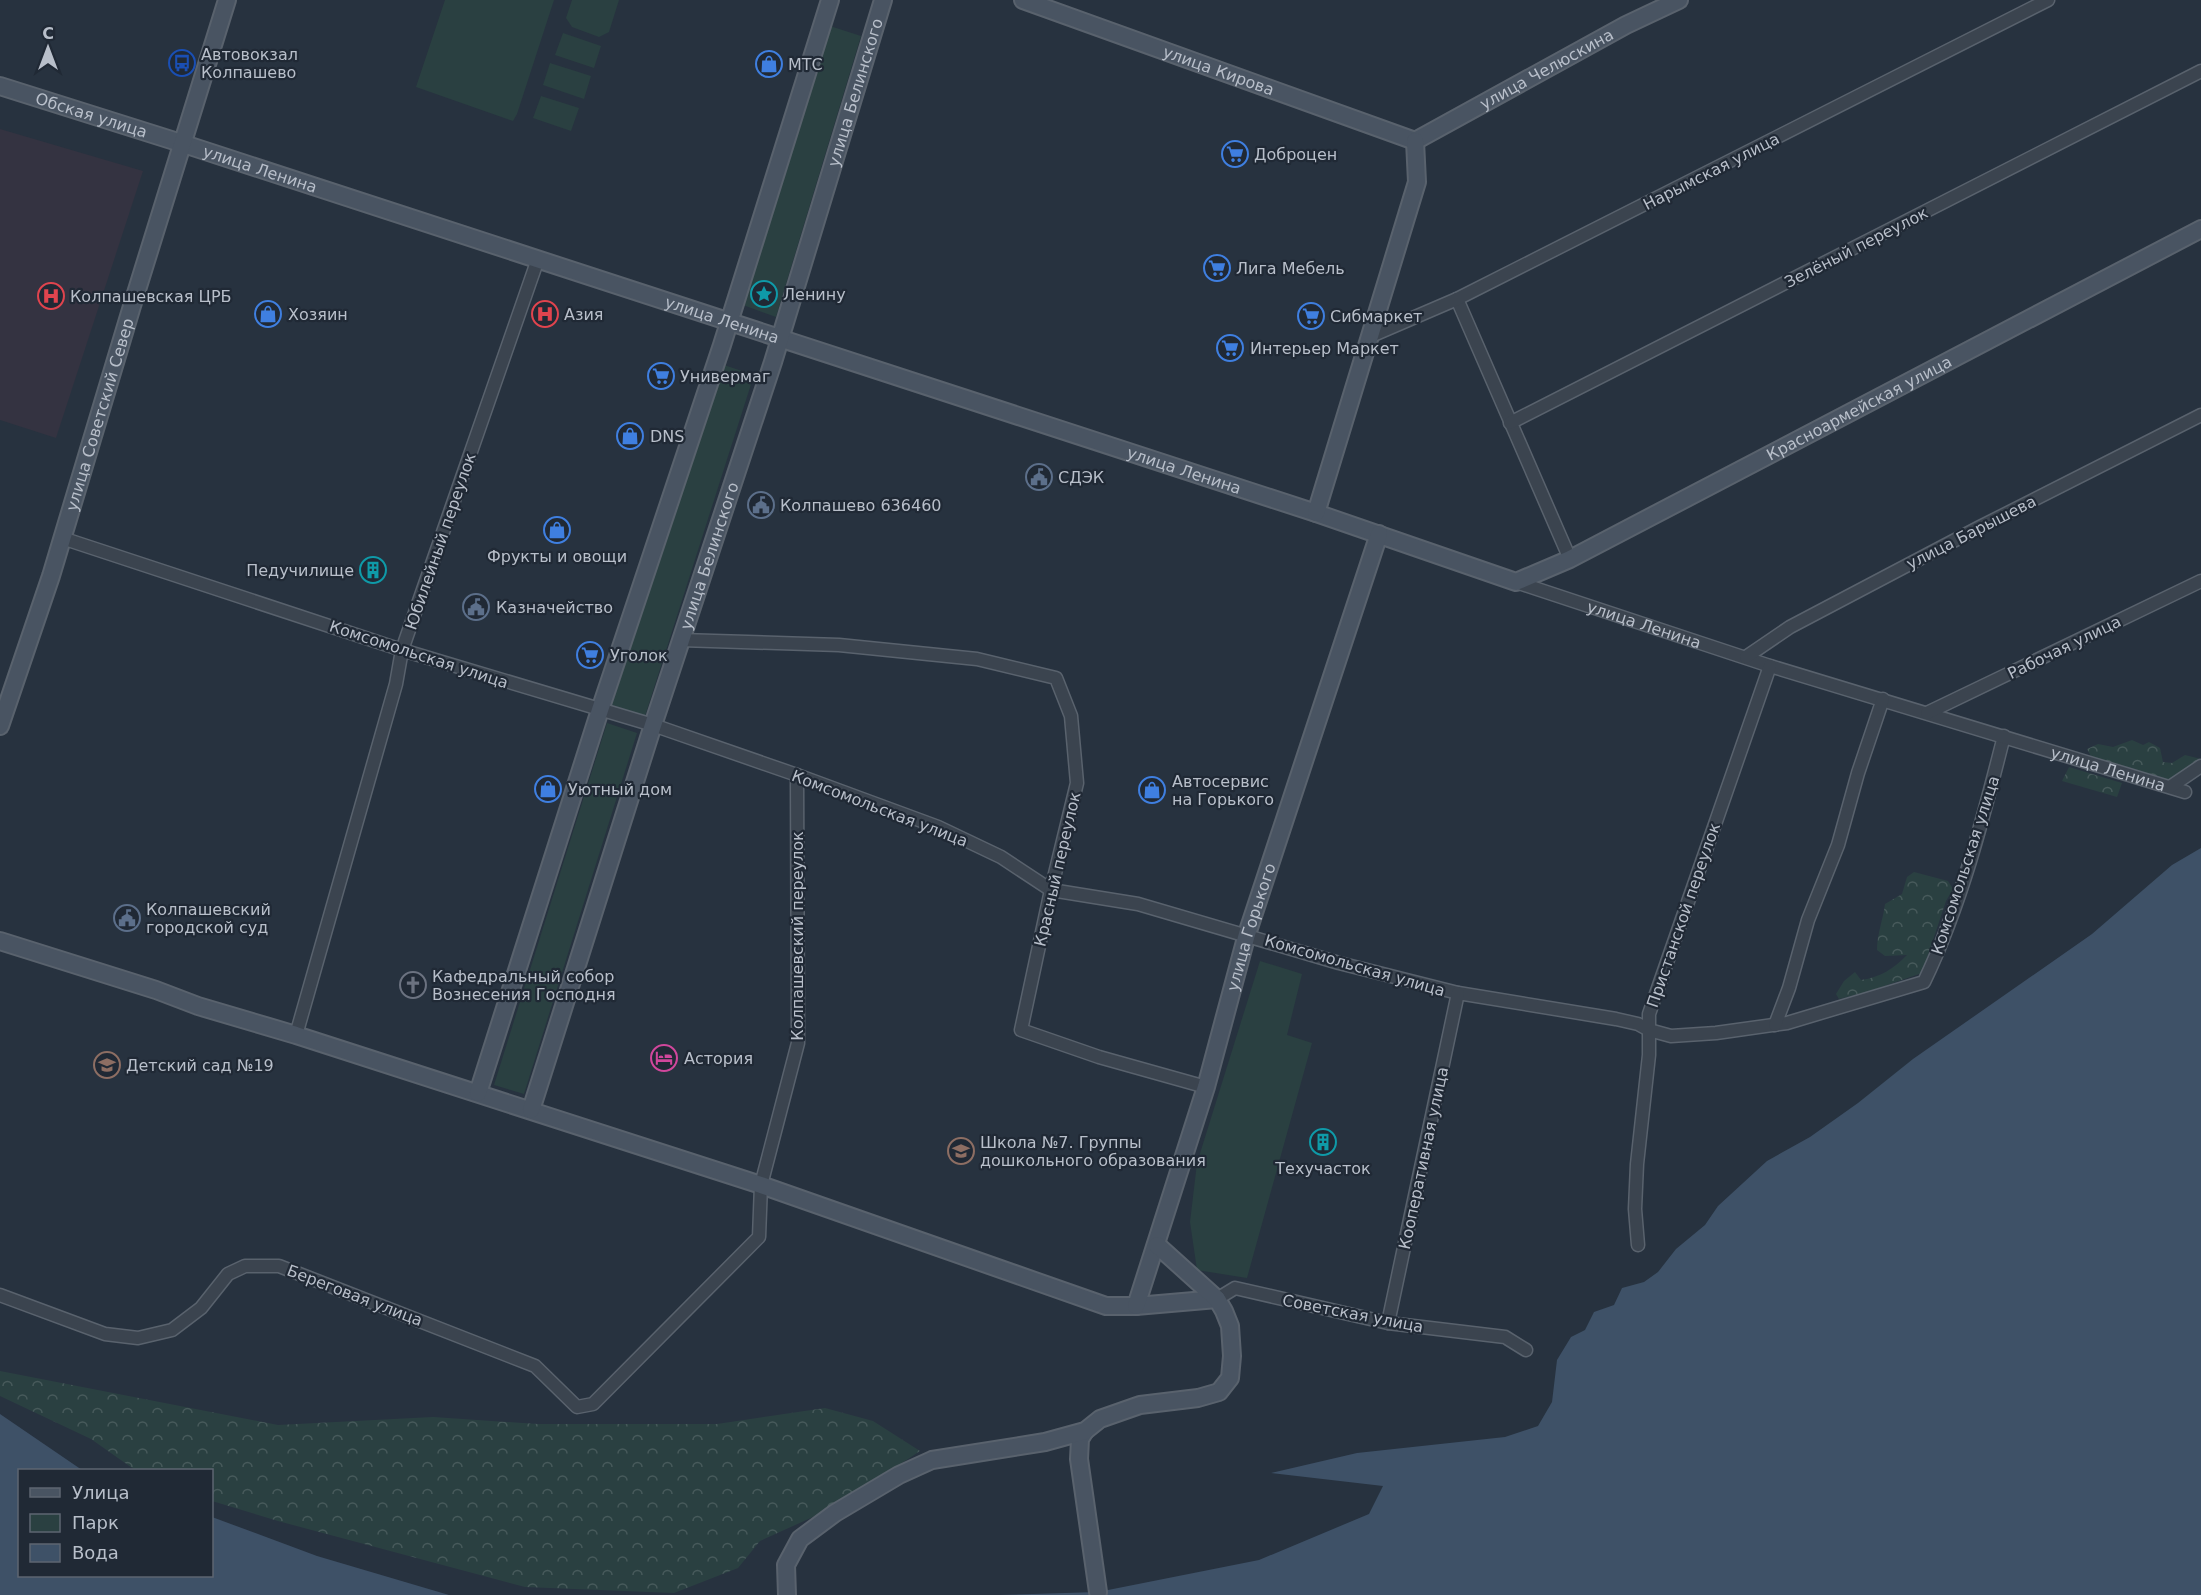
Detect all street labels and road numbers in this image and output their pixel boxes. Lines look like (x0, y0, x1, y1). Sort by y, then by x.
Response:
street label: улица Белинского (824, 16, 887, 169)
street label: улица Челюскина (1477, 25, 1617, 114)
street label: улица Кирова (1160, 42, 1277, 100)
street label: Обская улица (33, 89, 150, 142)
street label: Нарымская улица (1640, 129, 1783, 214)
street label: улица Ленина (200, 142, 319, 197)
street label: Зелёный переулок (1781, 203, 1931, 292)
street label: улица Ленина (663, 292, 782, 347)
street label: улица Советский Север (62, 316, 138, 513)
street label: Красноармейская улица (1763, 352, 1955, 465)
street label: улица Ленина (1125, 443, 1244, 498)
street label: Юбилейный переулок (401, 450, 480, 632)
street label: улица Белинского (676, 480, 743, 632)
street label: улица Барышева (1903, 491, 2039, 573)
street label: улица Ленина (1585, 597, 1703, 653)
street label: Рабочая улица (2004, 612, 2124, 683)
street label: Комсомольская улица (327, 617, 511, 692)
street label: улица Ленина (2048, 743, 2168, 796)
street label: Комсомольская улица (789, 766, 971, 851)
street label: Комсомольская улица (1928, 773, 2003, 957)
street label: Красный переулок (1030, 790, 1085, 948)
street label: Пристанской переулок (1643, 820, 1724, 1010)
street label: Колпашевский переулок (788, 831, 807, 1041)
street label: улица Горького (1223, 861, 1280, 993)
street label: Комсомольская улица (1262, 931, 1447, 1000)
street label: Кооперативная улица (1395, 1065, 1452, 1251)
street label: Береговая улица (284, 1261, 425, 1330)
street label: Советская улица (1281, 1290, 1425, 1336)

